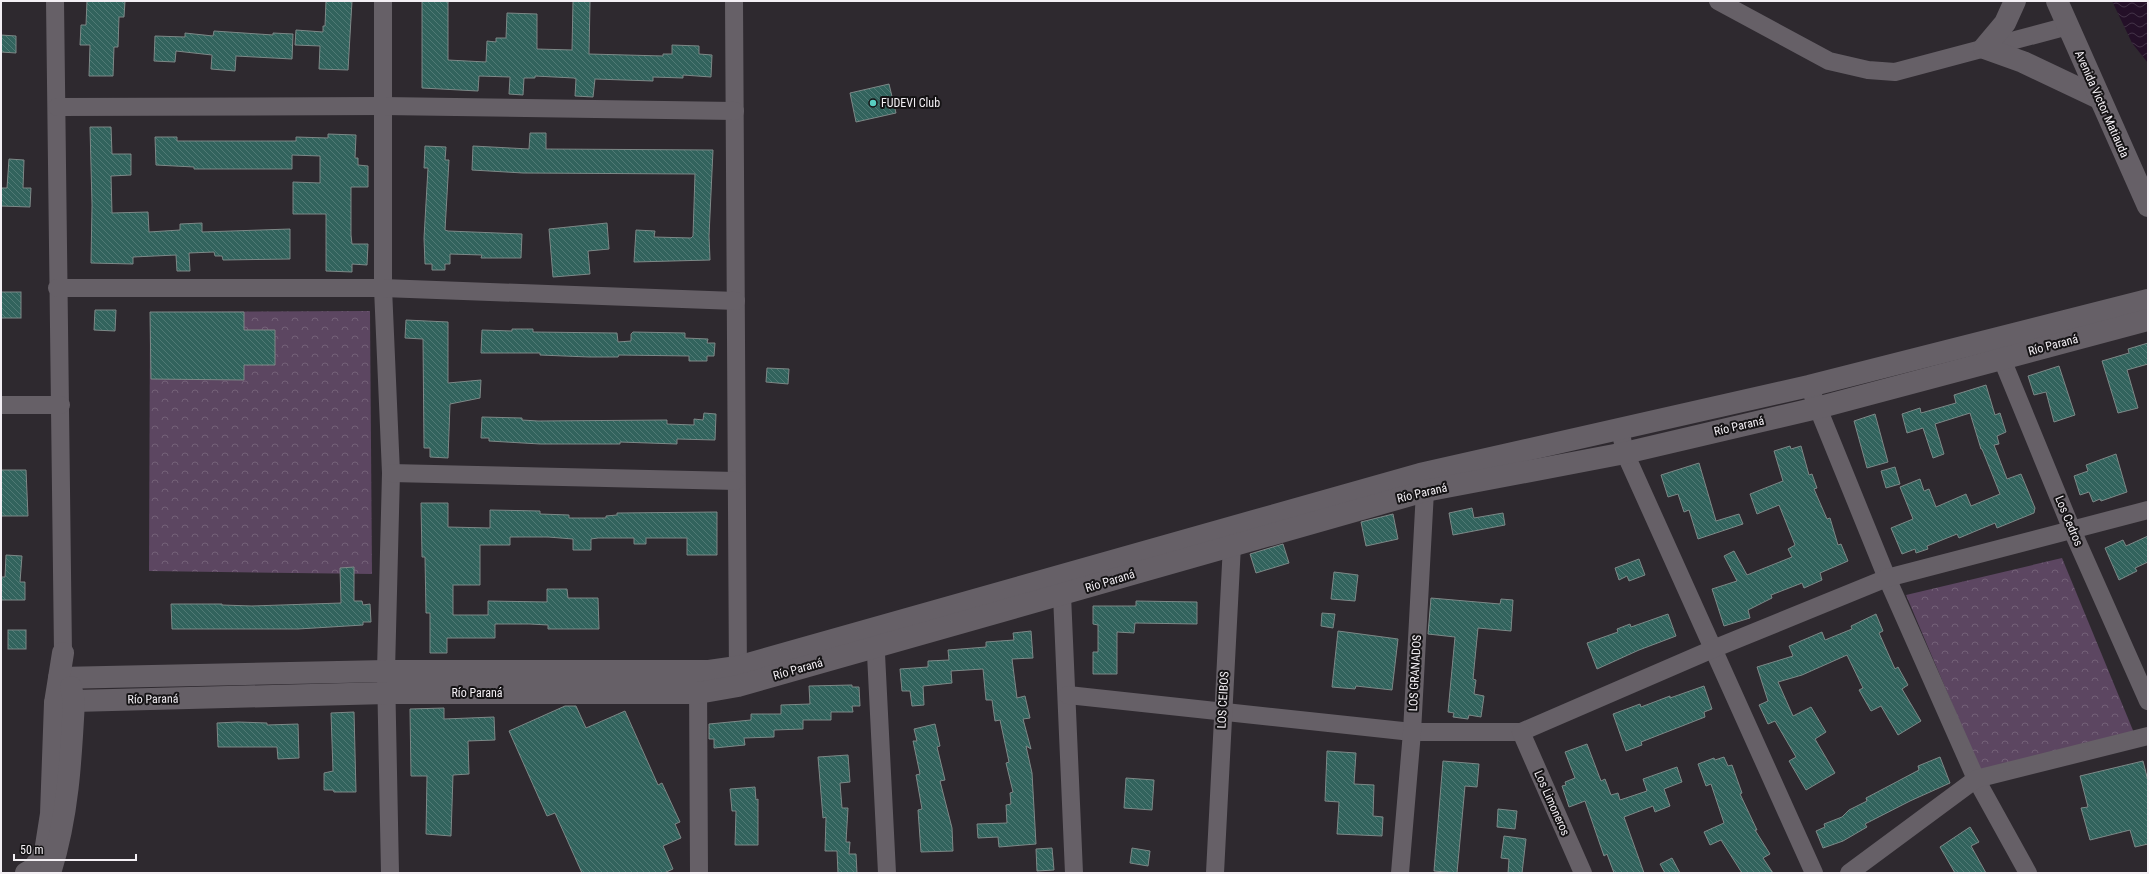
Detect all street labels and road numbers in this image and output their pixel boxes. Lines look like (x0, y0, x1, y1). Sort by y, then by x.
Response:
street label: Avenida Victor Matiauda (2072, 48, 2132, 160)
street label: Río Paraná (2027, 332, 2080, 358)
street label: Río Paraná (1713, 413, 1766, 439)
street label: Río Paraná (1396, 480, 1449, 506)
street label: Los Cedros (2052, 494, 2086, 548)
street label: Río Paraná (1084, 567, 1137, 595)
street label: LOS GRANADOS (1406, 634, 1424, 712)
street label: Río Paraná (772, 655, 825, 683)
street label: LOS CEIBOS (1215, 671, 1231, 729)
street label: Río Paraná (451, 686, 503, 700)
street label: Río Paraná (127, 692, 179, 706)
street label: Los Limoneros (1531, 768, 1573, 838)

